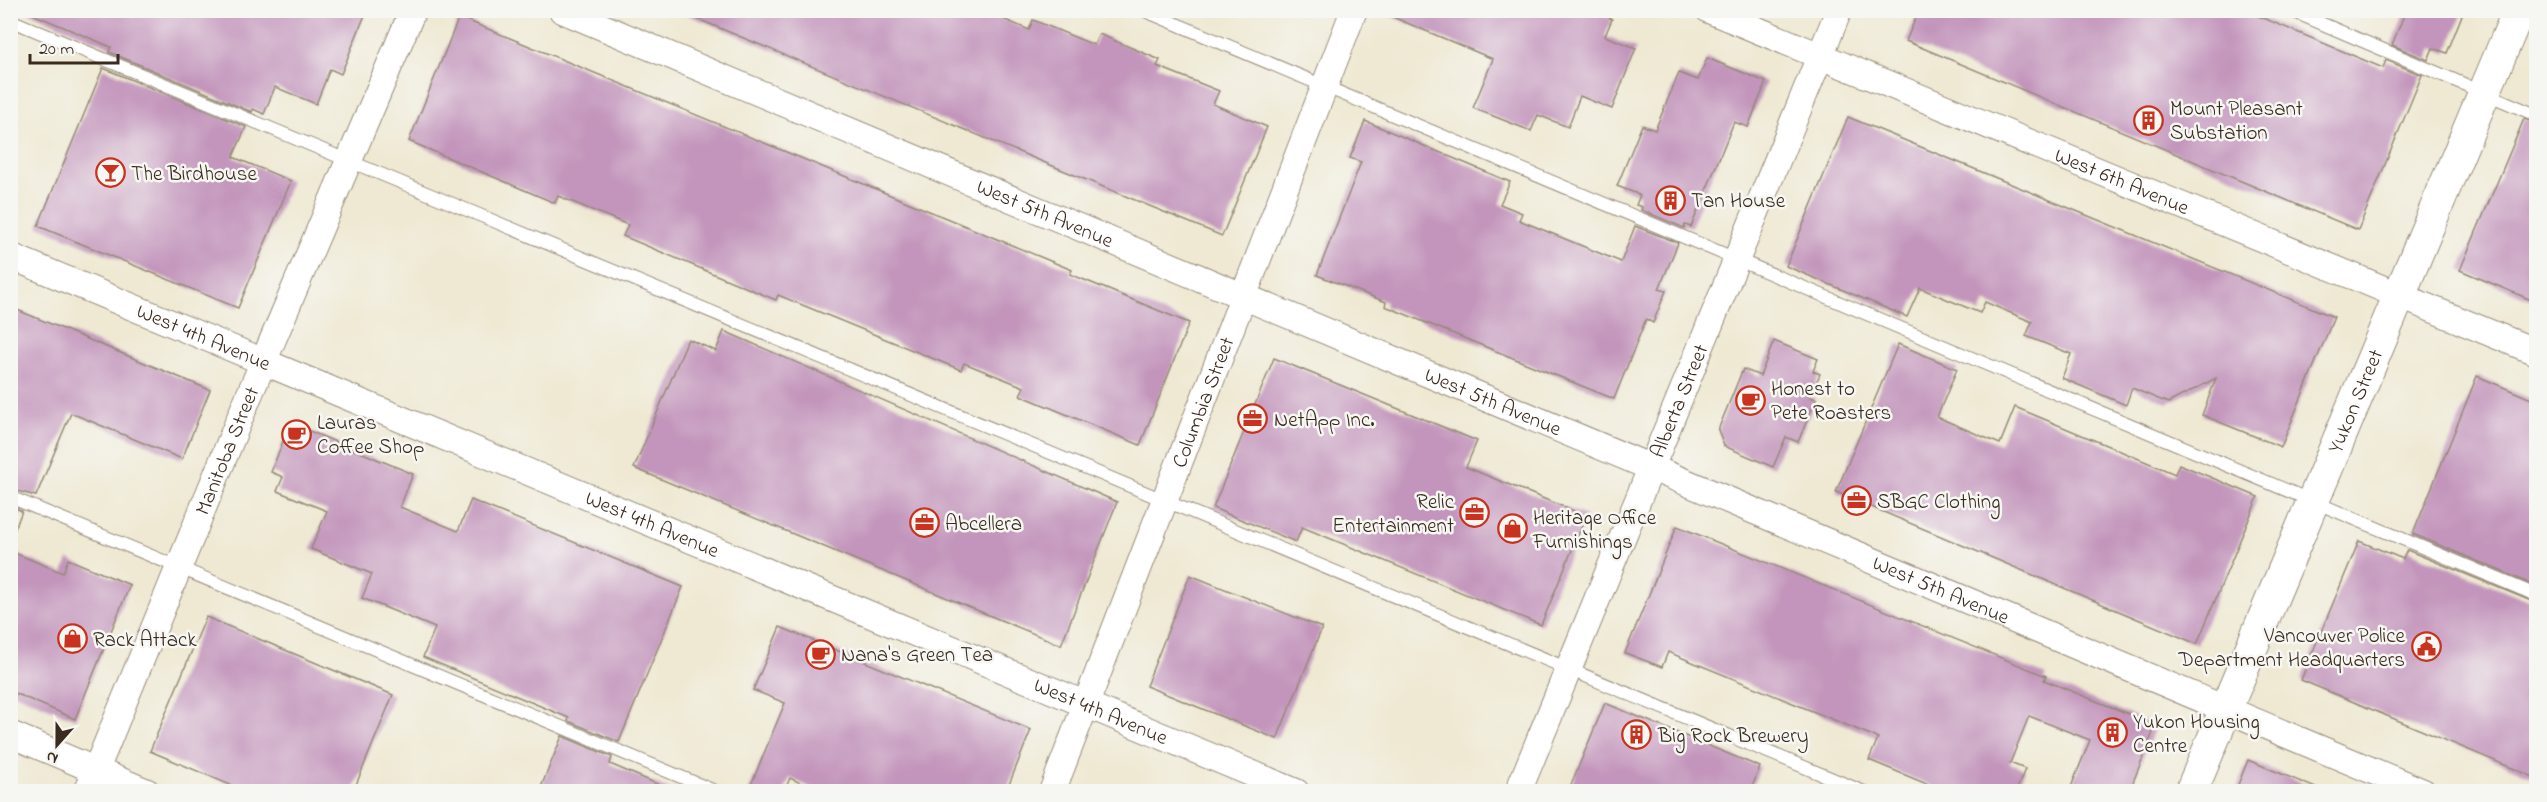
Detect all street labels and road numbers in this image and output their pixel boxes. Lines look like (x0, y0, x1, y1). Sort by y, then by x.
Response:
street label: West 6th Avenue (2049, 141, 2194, 224)
street label: West 5th Avenue (971, 173, 1118, 257)
street label: West 4th Avenue (132, 297, 275, 380)
street label: Columbia Street (1166, 333, 1243, 473)
street label: Alberta Street (1644, 340, 1717, 463)
street label: Yukon Street (2322, 345, 2392, 458)
street label: West 5th Avenue (1419, 361, 1566, 445)
street label: Manitoba Street (189, 382, 268, 520)
street label: West 4th Avenue (580, 484, 724, 567)
street label: West 5th Avenue (1867, 549, 2014, 634)
street label: West 4th Avenue (1029, 671, 1172, 754)

